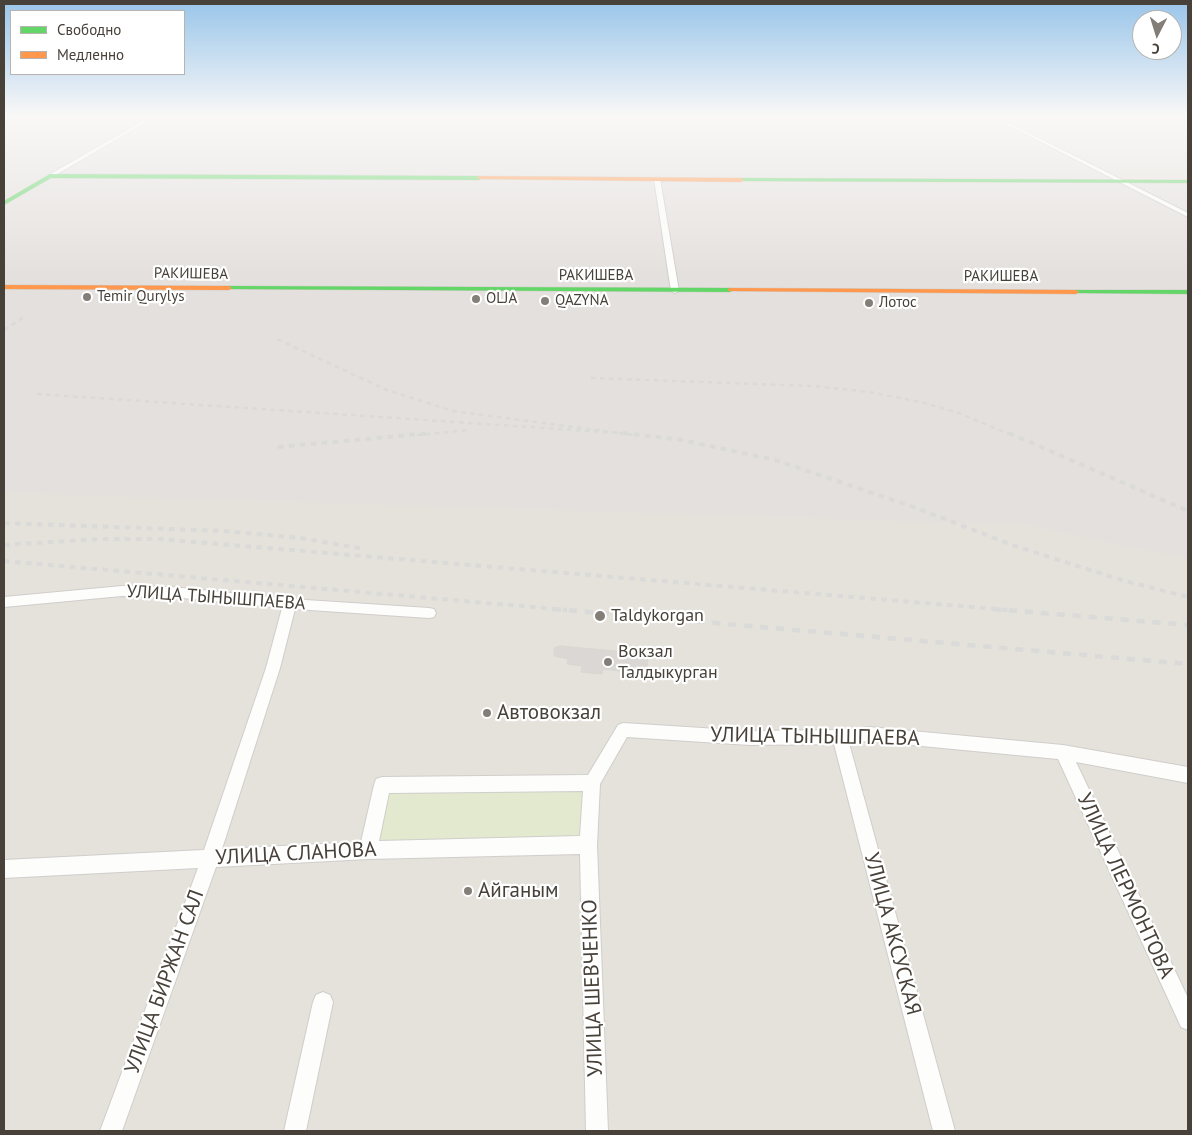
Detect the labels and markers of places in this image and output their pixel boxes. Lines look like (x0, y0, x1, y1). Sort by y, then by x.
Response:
place label: Temir Qurylys (97, 288, 184, 306)
place label: OLJA (486, 290, 517, 308)
marker: Temir Qurylys (81, 291, 93, 303)
place label: QAZYNA (555, 292, 608, 310)
marker: OLJA (470, 293, 482, 305)
place label: Лотос (879, 294, 917, 312)
marker: QAZYNA (539, 295, 551, 307)
marker: Лотос (863, 297, 875, 309)
place label: Taldykorgan (611, 605, 704, 627)
marker: Taldykorgan (593, 609, 607, 623)
place label: Вокзал Талдыкурган (618, 641, 718, 684)
marker: Вокзал Талдыкурган (602, 656, 614, 668)
place label: Автовокзал (497, 700, 601, 726)
marker: Автовокзал (481, 707, 493, 719)
place label: Айганым (478, 878, 559, 904)
marker: Айганым (462, 885, 474, 897)

